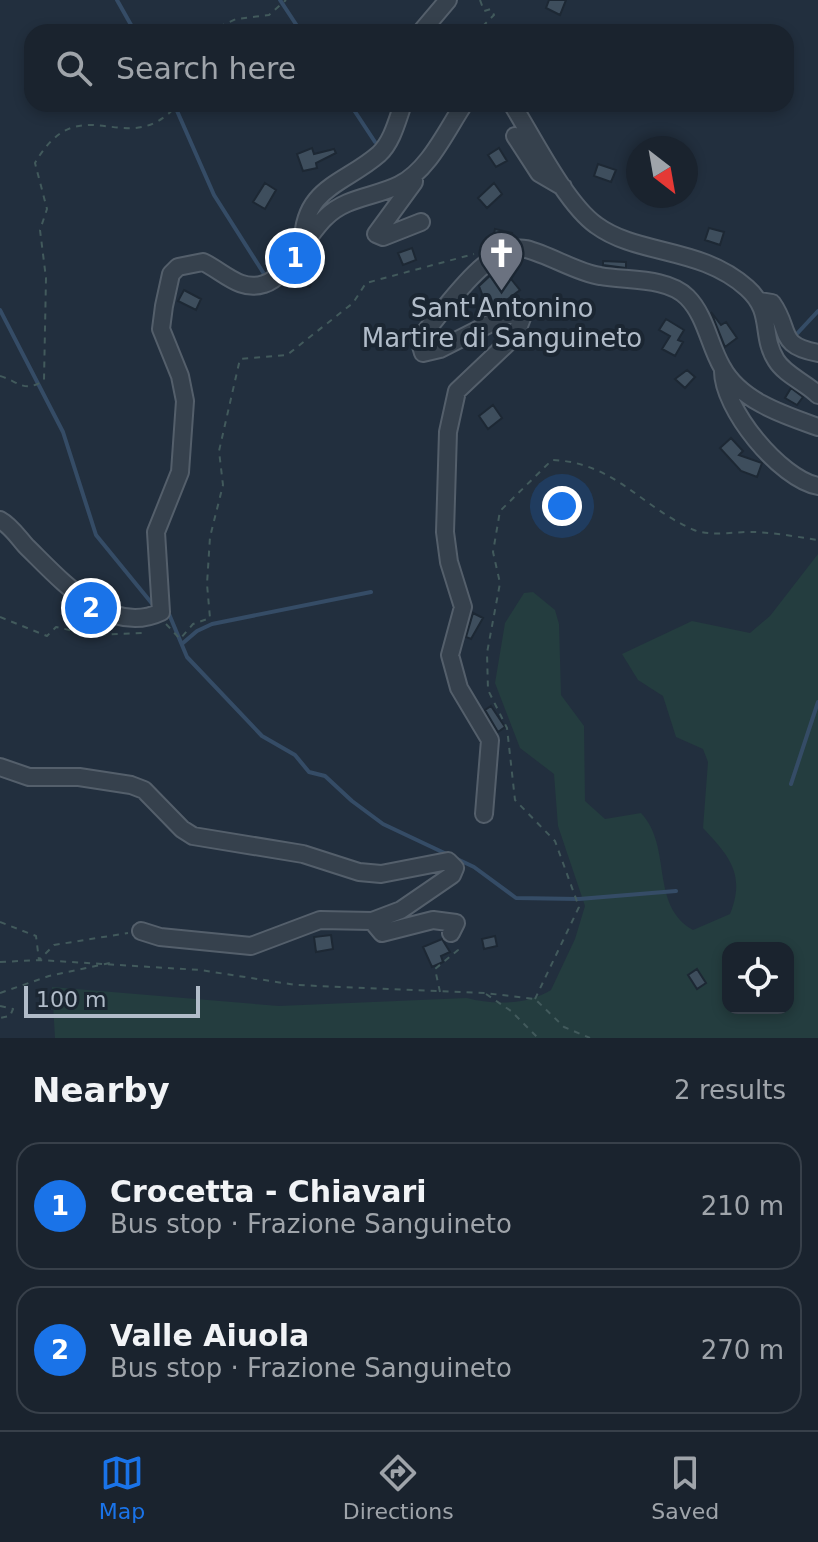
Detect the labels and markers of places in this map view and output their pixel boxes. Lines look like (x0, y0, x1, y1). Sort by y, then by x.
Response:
pin: 1 (269, 228, 321, 288)
church icon: Sant'Antonino Martire di Sanguineto (478, 229, 526, 292)
place label: Sant'Antonino Martire di Sanguineto (362, 293, 642, 353)
pin: 2 (65, 578, 117, 638)

